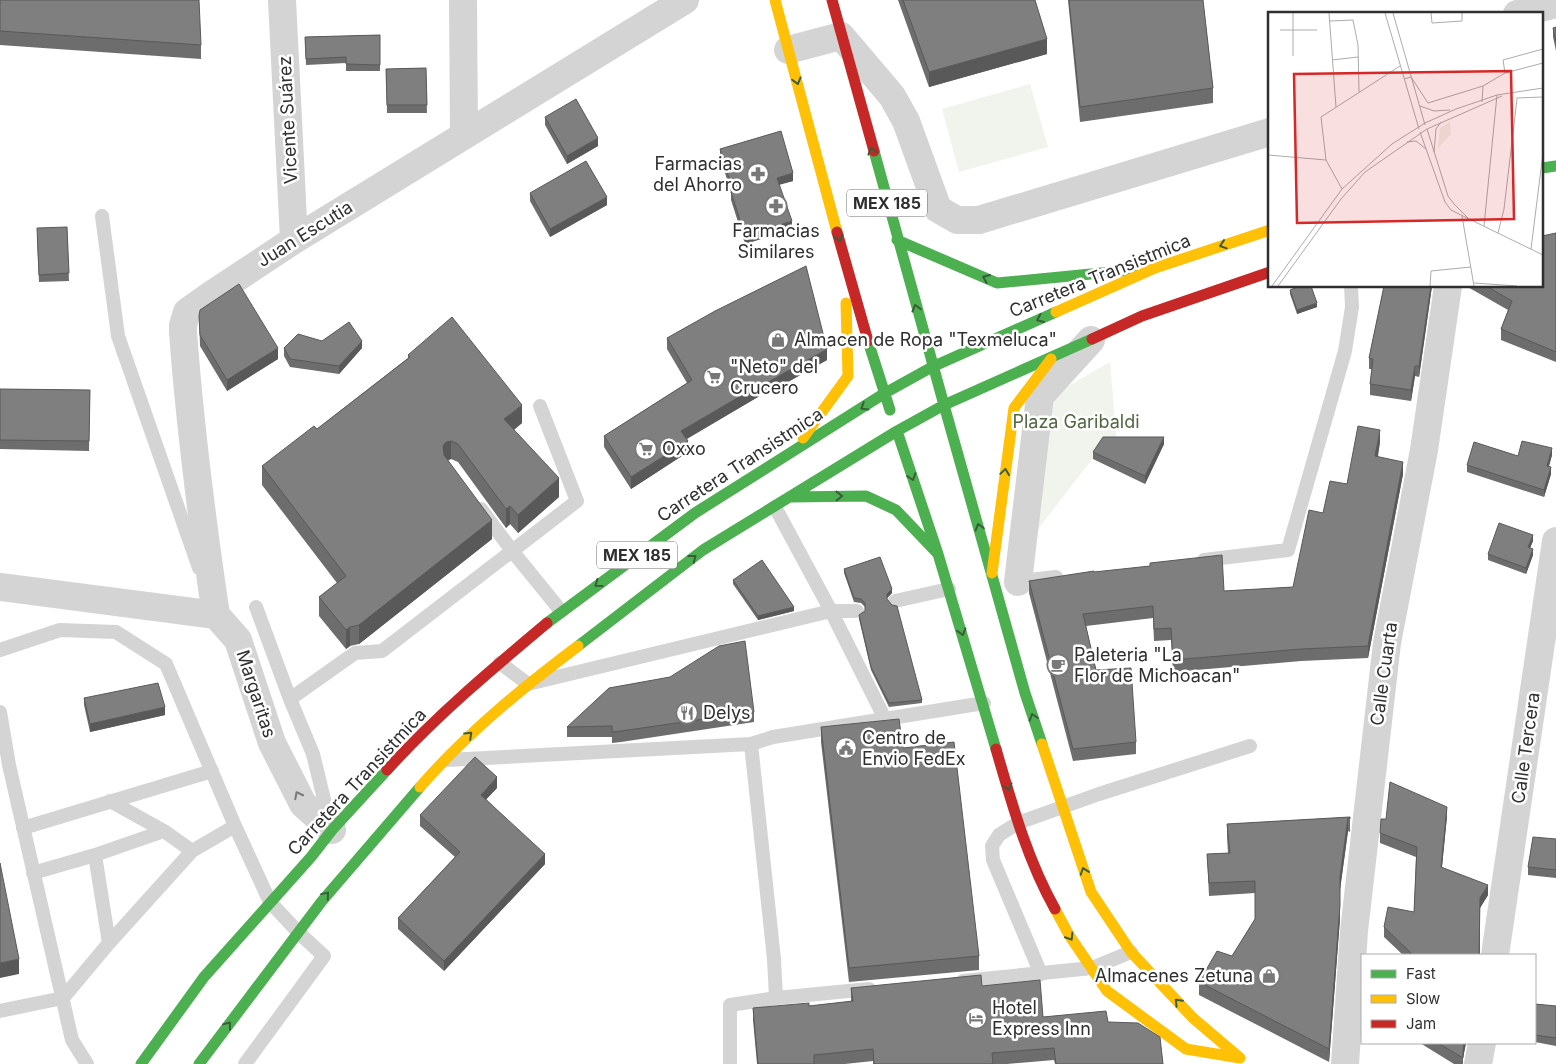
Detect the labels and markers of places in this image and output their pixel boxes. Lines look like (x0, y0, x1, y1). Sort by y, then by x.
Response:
place label: Farmacias del Ahorro (653, 153, 742, 195)
pharmacy icon: Farmacias del Ahorro (746, 162, 770, 186)
pharmacy icon: Farmacias Similares (764, 194, 788, 218)
place label: Farmacias Similares (732, 220, 820, 262)
shop icon: Almacen de Ropa "Texmeluca" (766, 328, 790, 352)
place label: Almacen de Ropa "Texmeluca" (794, 329, 1057, 350)
place label: "Neto" del Crucero (730, 356, 818, 398)
supermarket icon: "Neto" del Crucero (702, 365, 726, 389)
supermarket icon: Oxxo (634, 437, 658, 461)
place label: Oxxo (662, 438, 706, 459)
place label: Paleteria "La Flor de Michoacan" (1074, 644, 1240, 686)
cafe icon: Paleteria "La Flor de Michoacan" (1046, 653, 1070, 677)
restaurant icon: Delys (675, 701, 699, 725)
place label: Delys (703, 702, 751, 723)
place label: Centro de Envio FedEx (862, 727, 966, 769)
public building icon: Centro de Envio FedEx (834, 736, 858, 760)
shop icon: Almacenes Zetuna (1257, 964, 1281, 988)
place label: Almacenes Zetuna (1095, 965, 1253, 986)
place label: Hotel Express Inn (992, 997, 1091, 1039)
hotel icon: Hotel Express Inn (964, 1006, 988, 1030)

